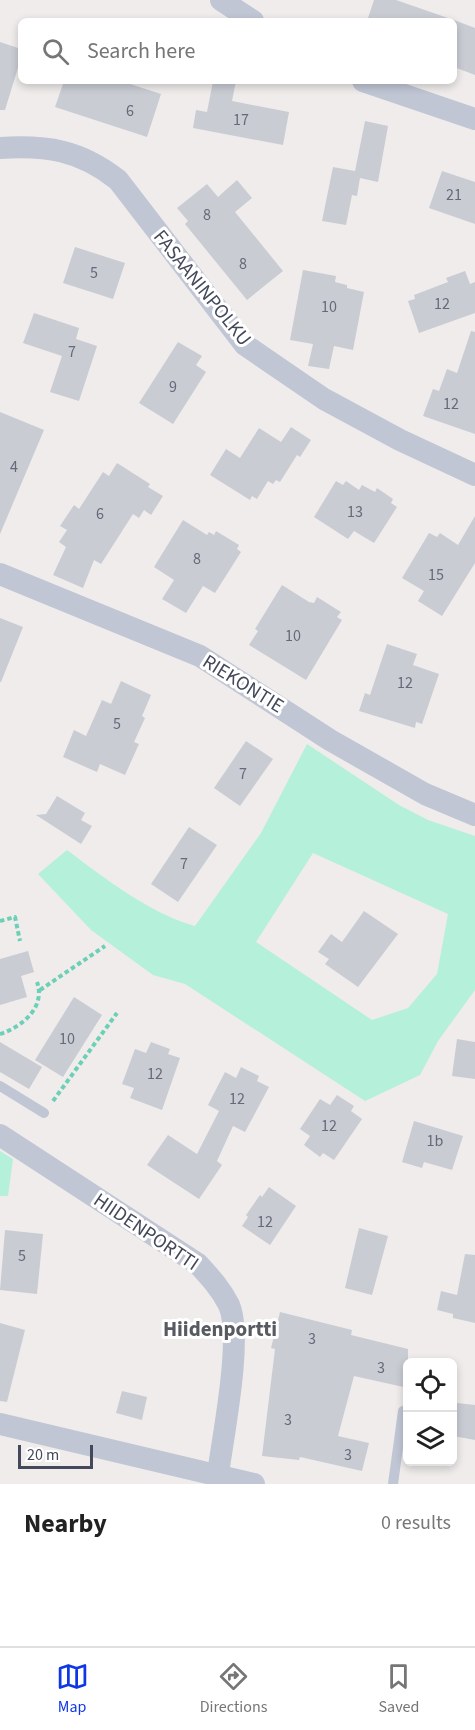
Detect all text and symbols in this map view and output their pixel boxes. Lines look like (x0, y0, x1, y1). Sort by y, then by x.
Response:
search box (18, 18, 457, 84)
icon: search (39, 35, 72, 68)
text: Search here (87, 35, 195, 67)
house number: 6 (126, 100, 134, 122)
house number: 17 (233, 109, 249, 131)
house number: 21 (446, 184, 462, 206)
house number: 8 (203, 204, 211, 226)
street label: FASAANINPOLKU (146, 224, 258, 352)
house number: 8 (239, 253, 247, 275)
house number: 5 (90, 262, 98, 284)
house number: 12 (434, 293, 450, 315)
house number: 10 (321, 296, 337, 318)
house number: 7 (68, 341, 76, 363)
house number: 9 (169, 376, 177, 398)
house number: 12 (443, 393, 459, 415)
house number: 4 (10, 456, 18, 478)
house number: 13 (347, 501, 363, 523)
house number: 6 (96, 503, 104, 525)
house number: 8 (193, 548, 201, 570)
house number: 15 (428, 564, 444, 586)
house number: 10 (285, 625, 301, 647)
street label: RIEKONTIE (197, 648, 289, 720)
house number: 12 (397, 672, 413, 694)
house number: 5 (113, 713, 121, 735)
house number: 7 (239, 763, 247, 785)
house number: 7 (180, 853, 188, 875)
house number: 10 (59, 1028, 75, 1050)
house number: 12 (147, 1063, 163, 1085)
house number: 12 (229, 1088, 245, 1110)
house number: 12 (321, 1115, 337, 1137)
house number: 1b (427, 1130, 444, 1152)
street label: HIIDENPORTTI (88, 1186, 204, 1278)
house number: 12 (257, 1211, 273, 1233)
house number: 5 (18, 1245, 26, 1267)
district label: Hiidenportti (163, 1314, 277, 1344)
house number: 3 (308, 1328, 316, 1350)
house number: 3 (377, 1357, 385, 1379)
map controls (403, 1358, 457, 1466)
button: locate (403, 1358, 457, 1412)
house number: 3 (284, 1409, 292, 1431)
button: layers (403, 1412, 457, 1466)
scale bar (18, 1442, 93, 1470)
text: 20 m (27, 1444, 59, 1466)
house number: 3 (344, 1444, 352, 1466)
text: Nearby (24, 1505, 107, 1542)
text: 0 results (381, 1509, 451, 1537)
tab: Map (56, 1660, 89, 1718)
tab: Directions (200, 1660, 267, 1718)
tab: Saved (379, 1660, 419, 1718)

